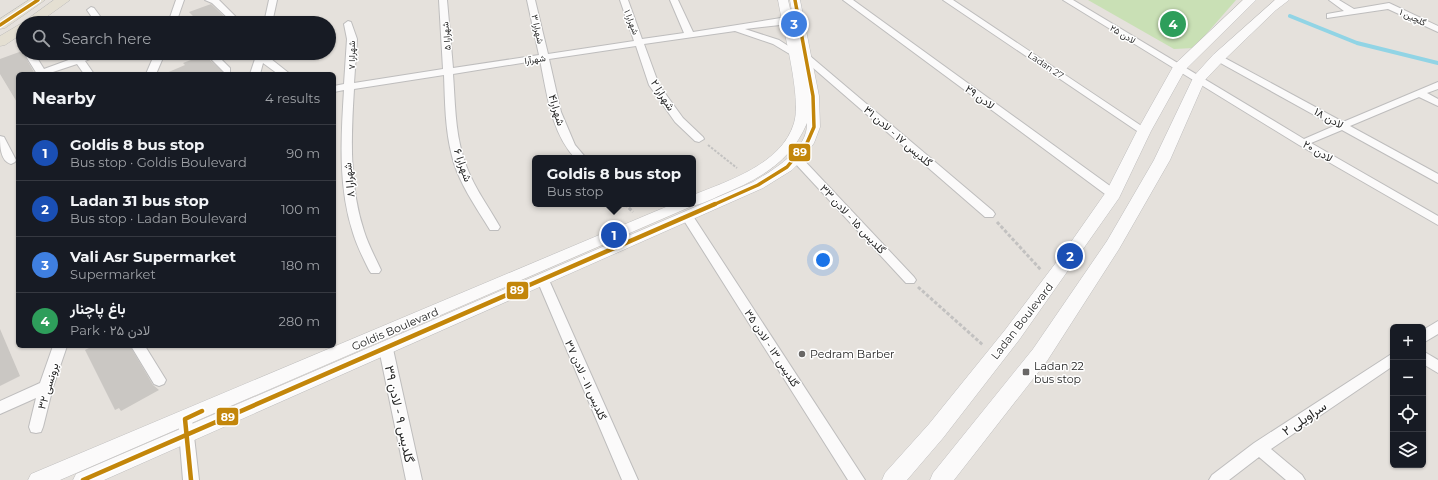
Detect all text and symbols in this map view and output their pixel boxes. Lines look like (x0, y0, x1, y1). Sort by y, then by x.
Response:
street label: گلچین ۱ (1398, 6, 1428, 29)
street label: شهرارا ۱ (621, 8, 642, 36)
pin: 3 (781, 9, 807, 39)
pin: 4 (1160, 9, 1186, 39)
street label: شهرارا ۳ (529, 13, 546, 45)
search box (16, 16, 336, 60)
street label: شهرارا ۵ (439, 21, 454, 51)
street label: لادن ۲۵ (1108, 22, 1138, 46)
icon: search (30, 27, 52, 49)
text: Search here (62, 29, 151, 48)
street label: شهرارا ۷ (346, 41, 358, 69)
street label: Ladan 27 (1026, 49, 1066, 81)
street label: شهرآرا (524, 52, 546, 67)
street label: شهرارا ۲ (648, 77, 678, 114)
street label: لادن ۲۹ (963, 82, 997, 112)
text: Nearby (32, 88, 96, 108)
text: 4 results (265, 90, 320, 106)
street label: شهرارا۴ (546, 93, 568, 128)
street label: گلدیس ۱۷ - لادن ۳۱ (861, 102, 935, 170)
street label: لادن ۱۸ (1312, 104, 1346, 132)
text: Goldis 8 bus stop (70, 135, 204, 154)
street label: لادن ۲۰ (1301, 137, 1335, 165)
line badge: 89 (788, 143, 811, 162)
text: 1 (42, 145, 48, 161)
text: 90 m (286, 145, 320, 161)
text: 89 (793, 145, 807, 159)
street label: شهرارا ۶ (451, 147, 475, 184)
text: Bus stop · Goldis Boulevard (70, 154, 247, 170)
popup (532, 155, 696, 207)
street label: شهرارا ۸ (340, 161, 358, 198)
text: Goldis 8 bus stop (547, 164, 681, 183)
street label: گلدیس ۱۵ - لادن ۳۳ (817, 181, 889, 257)
text: Bus stop (547, 183, 603, 199)
text: Ladan 31 bus stop (70, 191, 209, 210)
text: 2 (41, 201, 49, 217)
text: 100 m (281, 201, 320, 217)
text: Bus stop · Ladan Boulevard (70, 210, 247, 226)
pin: 1 (601, 220, 627, 250)
pin: 2 (1057, 241, 1083, 271)
text: Vali Asr Supermarket (70, 247, 236, 266)
your location (813, 250, 833, 270)
text: 3 (41, 257, 49, 273)
text: 180 m (281, 257, 320, 273)
text: Supermarket (70, 266, 156, 282)
street label: Ladan Boulevard (988, 280, 1056, 362)
line badge: 89 (506, 281, 529, 300)
text: 89 (510, 283, 524, 297)
text: باغ پاچنار (70, 299, 126, 318)
street label: Goldis Boulevard (349, 304, 441, 354)
street label: گلدیس ۱۳ - لادن ۳۵ (742, 306, 802, 390)
text: 4 (41, 313, 49, 329)
text: 280 m (279, 313, 320, 329)
text: Park · لادن ۲۵ (70, 322, 150, 338)
map controls (1390, 324, 1426, 468)
button: + (1390, 324, 1426, 360)
street label: گلدیس ۱۱ - لادن ۳۷ (562, 338, 610, 422)
place label: Pedram Barber (810, 347, 895, 361)
marker: Pedram Barber (797, 349, 807, 359)
place label: Ladan 22 bus stop (1034, 359, 1084, 386)
button: − (1390, 360, 1426, 396)
street label: برونسی ۳۲ (34, 361, 62, 411)
street label: گلدیس ۹ - لادن ۳۹ (381, 364, 418, 465)
marker: Ladan 22 bus stop (1021, 367, 1031, 377)
button: locate (1390, 396, 1426, 432)
street label: سراویلی ۲ (1279, 397, 1330, 439)
line badge: 89 (216, 407, 239, 426)
text: 89 (221, 410, 235, 424)
button: layers (1390, 432, 1426, 468)

